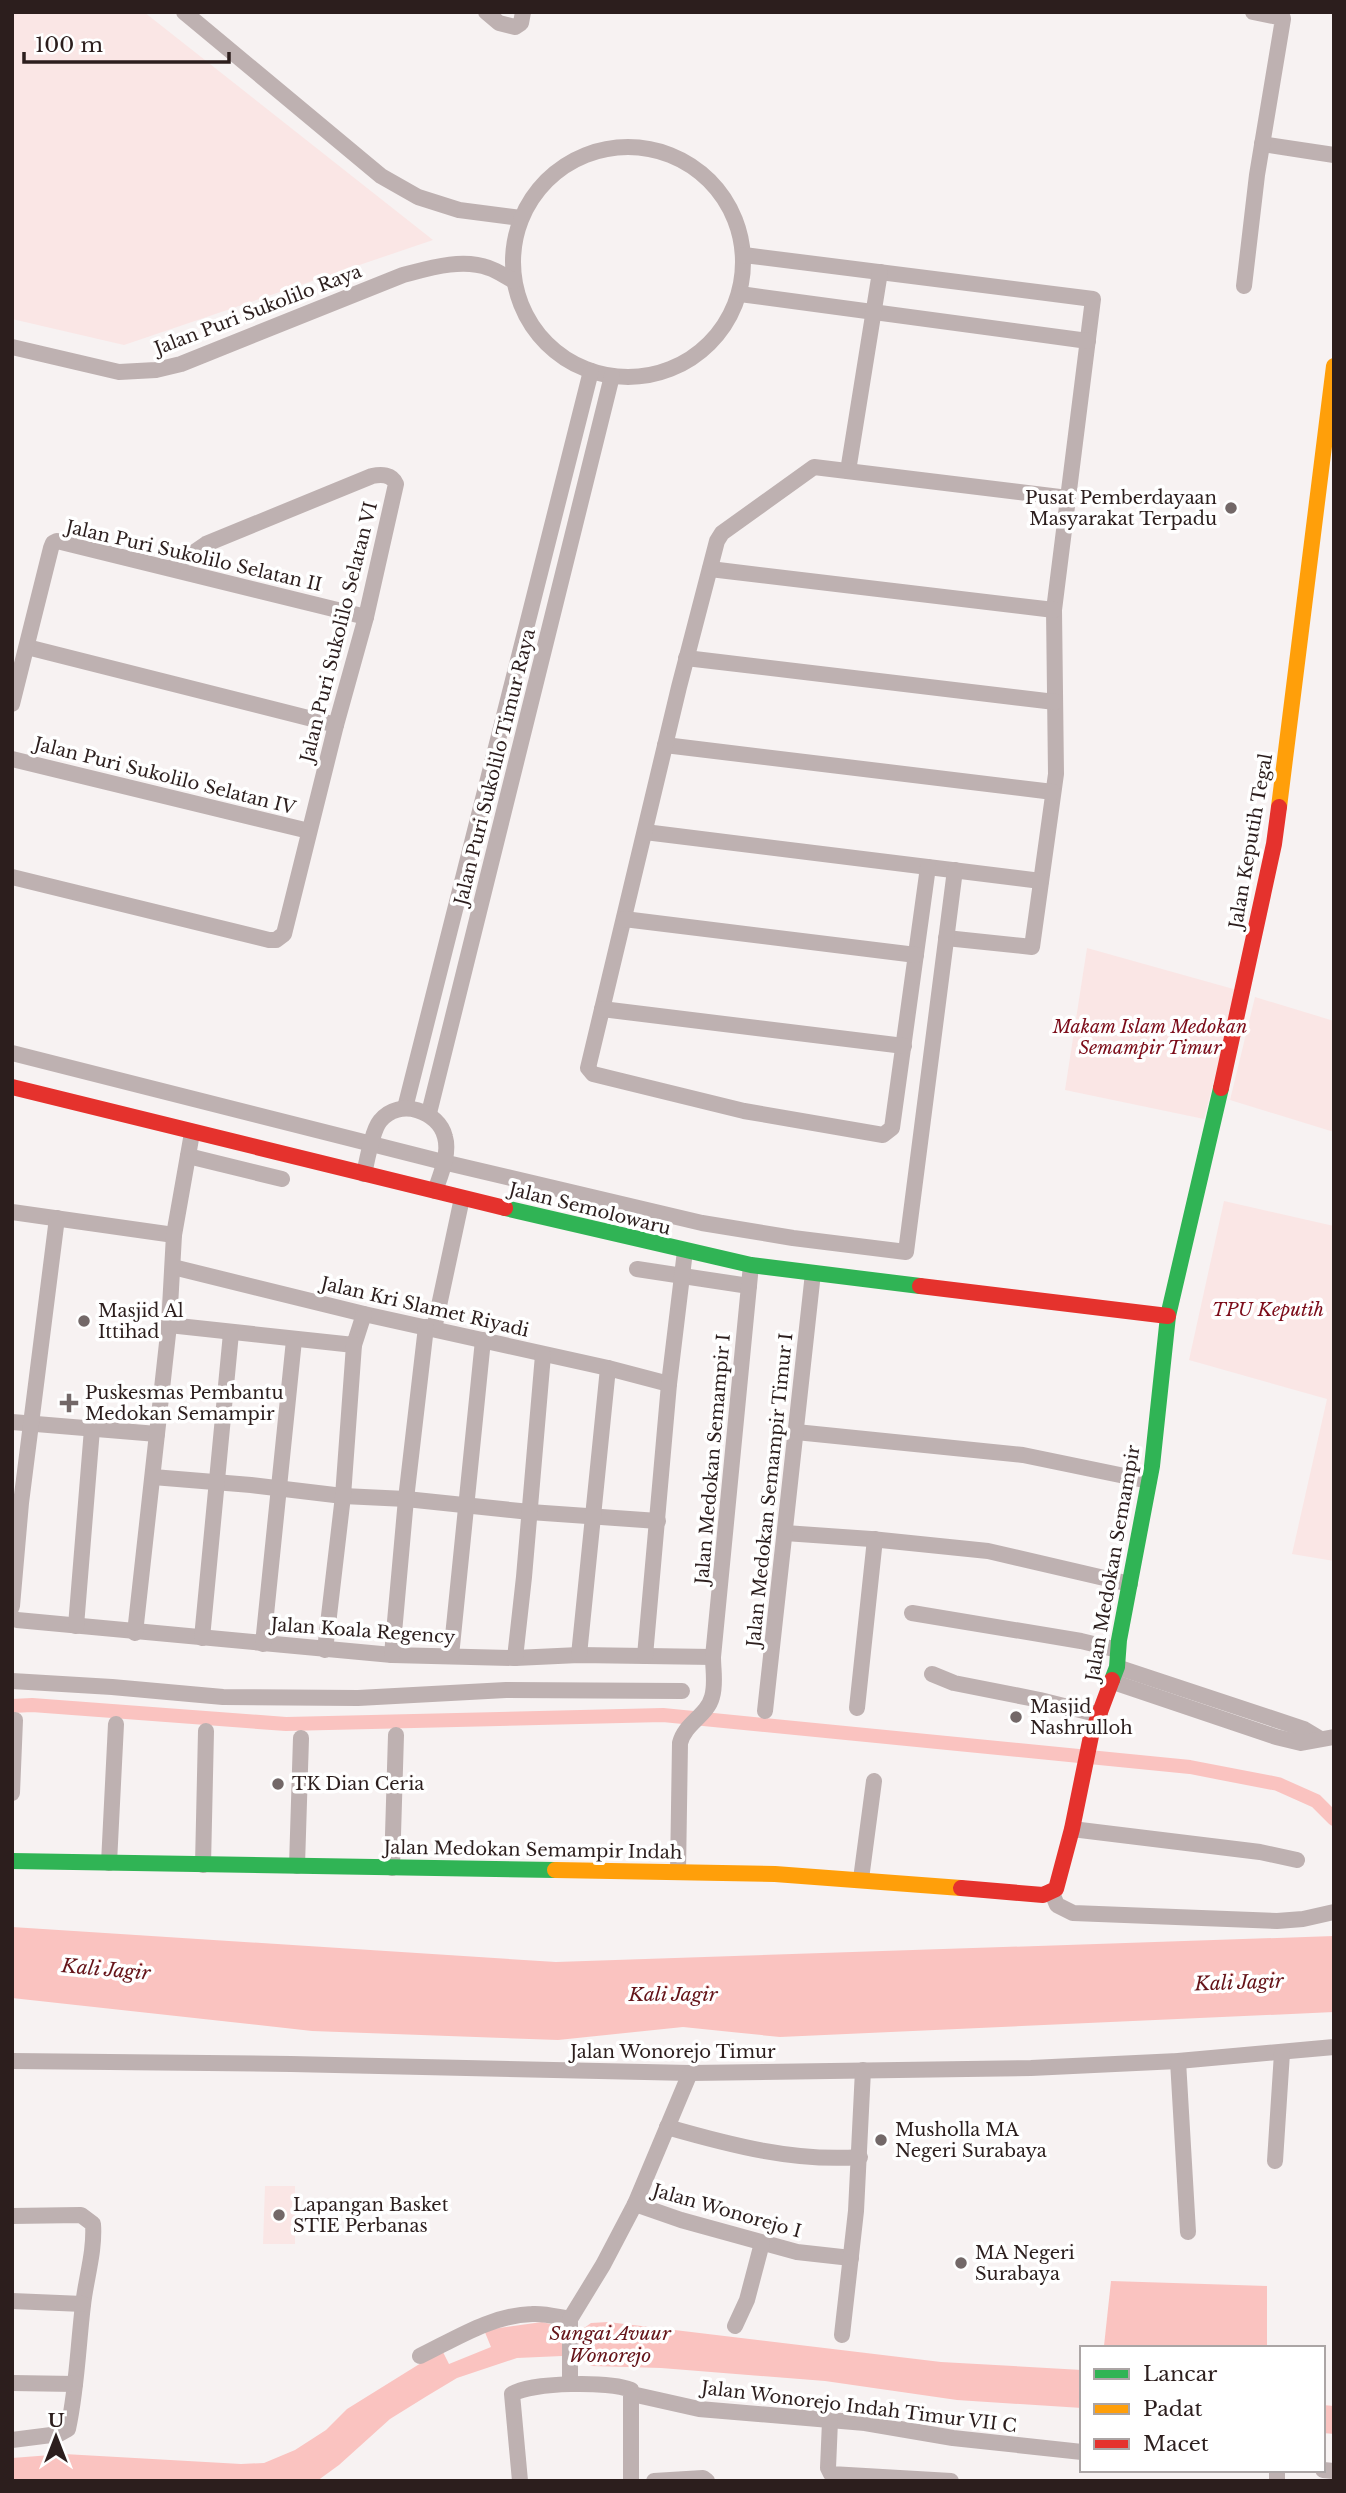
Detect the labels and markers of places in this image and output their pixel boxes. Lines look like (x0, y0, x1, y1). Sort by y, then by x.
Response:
place label: Pusat Pemberdayaan Masyarakat Terpadu (1025, 487, 1217, 530)
marker: Pusat Pemberdayaan Masyarakat Terpadu (1223, 500, 1239, 516)
place label: Masjid Al Ittihad (98, 1300, 184, 1343)
marker: Masjid Al Ittihad (76, 1313, 92, 1329)
place label: Puskesmas Pembantu Medokan Semampir (85, 1382, 284, 1425)
marker: Puskesmas Pembantu Medokan Semampir (59, 1393, 79, 1413)
place label: Masjid Nashrulloh (1030, 1696, 1133, 1739)
marker: Masjid Nashrulloh (1008, 1709, 1024, 1725)
place label: TK Dian Ceria (292, 1773, 424, 1795)
marker: TK Dian Ceria (270, 1776, 286, 1792)
place label: Musholla MA Negeri Surabaya (895, 2119, 1047, 2162)
marker: Musholla MA Negeri Surabaya (873, 2132, 889, 2148)
place label: Lapangan Basket STIE Perbanas (293, 2194, 449, 2237)
marker: Lapangan Basket STIE Perbanas (271, 2207, 287, 2223)
place label: MA Negeri Surabaya (975, 2242, 1075, 2285)
marker: MA Negeri Surabaya (953, 2255, 969, 2271)

